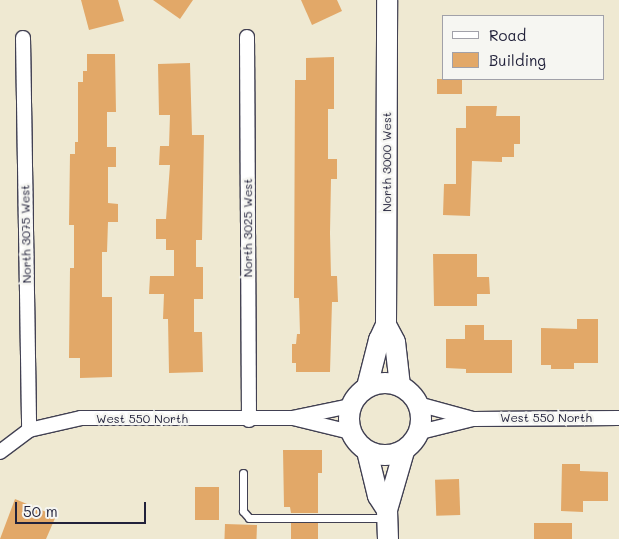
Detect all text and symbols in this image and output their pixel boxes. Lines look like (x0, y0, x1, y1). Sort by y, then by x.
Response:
legend (442, 15, 604, 80)
text: Road (489, 25, 526, 45)
text: Building (489, 50, 546, 70)
street label: North 3000 West (380, 112, 394, 212)
street label: North 3025 West (241, 179, 255, 277)
street label: North 3075 West (18, 184, 34, 284)
street label: West 550 North (500, 411, 592, 425)
street label: West 550 North (96, 412, 188, 426)
scale bar (18, 492, 149, 524)
text: 50 m (23, 501, 58, 521)

